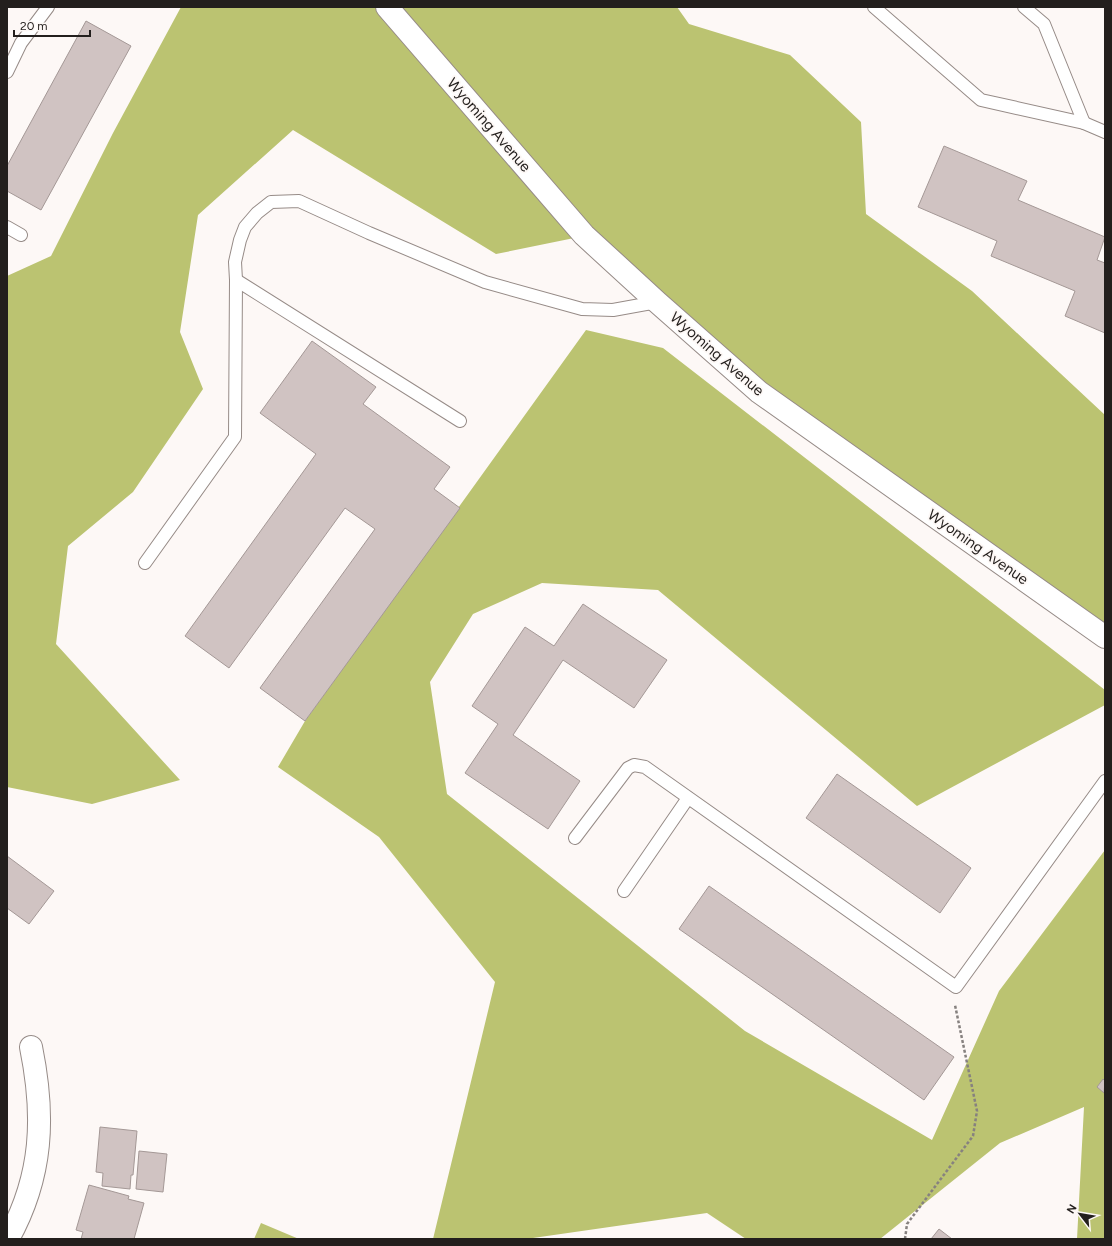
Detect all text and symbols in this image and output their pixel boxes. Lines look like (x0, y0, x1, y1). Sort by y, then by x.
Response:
scale bar (14, 12, 90, 38)
text: 20 m (20, 19, 48, 33)
street label: Wyoming Avenue (443, 74, 535, 176)
street label: Wyoming Avenue (666, 308, 768, 400)
street label: Wyoming Avenue (924, 506, 1032, 588)
north arrow (1060, 1194, 1100, 1234)
text: N (1064, 1202, 1080, 1216)

